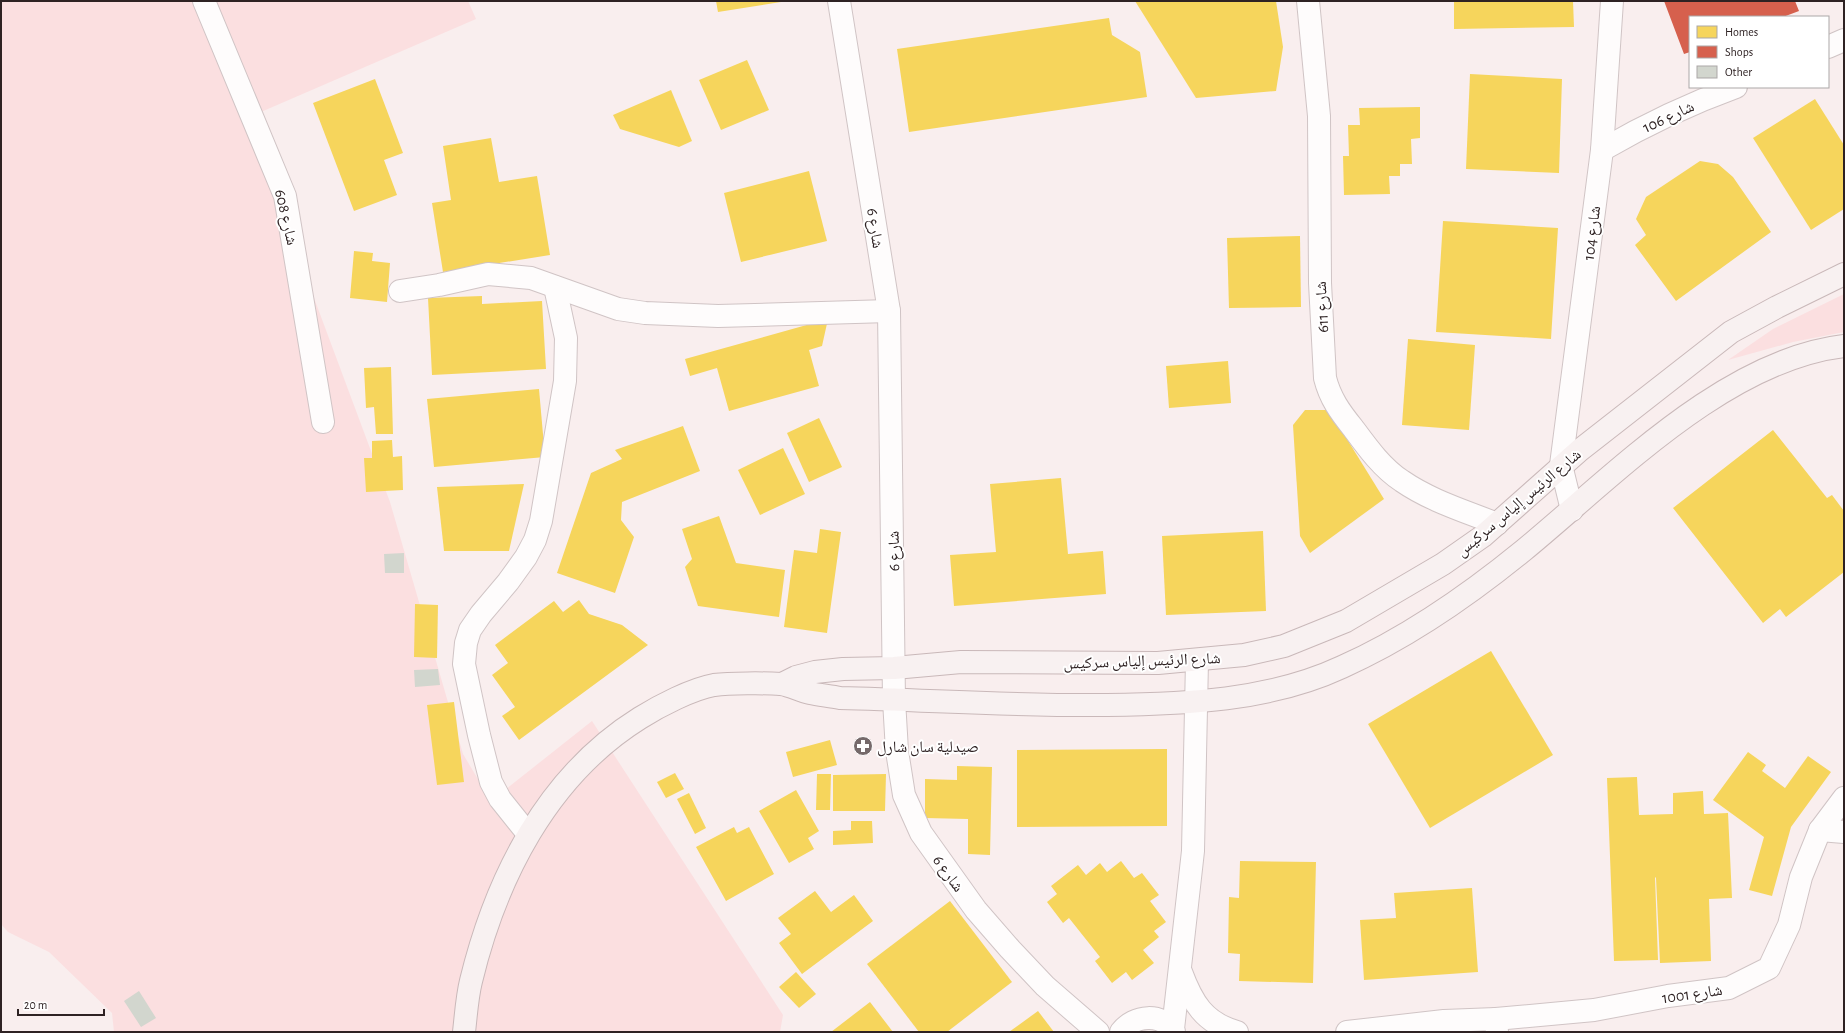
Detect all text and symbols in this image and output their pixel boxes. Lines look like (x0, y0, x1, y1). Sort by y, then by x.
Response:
legend (1689, 16, 1829, 88)
text: Homes (1725, 26, 1758, 38)
text: Shops (1725, 46, 1753, 58)
text: Other (1725, 66, 1752, 78)
street label: شارع 106 (1640, 98, 1697, 137)
street label: شارع 608 (270, 188, 300, 247)
street label: شارع 104 (1581, 205, 1605, 261)
street label: شارع 6 (862, 207, 886, 250)
street label: شارع 611 (1313, 281, 1333, 333)
street label: شارع الرئيس إلياس سركيس (1453, 446, 1585, 561)
street label: شارع 6 (886, 531, 904, 571)
street label: شارع الرئيس إلياس سركيس (1063, 650, 1221, 674)
pharmacy icon: صيدلية سان شارل (852, 735, 874, 757)
place label: صيدلية سان شارل (877, 739, 979, 757)
street label: شارع 6 (928, 852, 967, 896)
street label: شارع 1001 (1661, 982, 1724, 1008)
scale bar (18, 991, 104, 1017)
text: 20 m (24, 999, 47, 1011)

